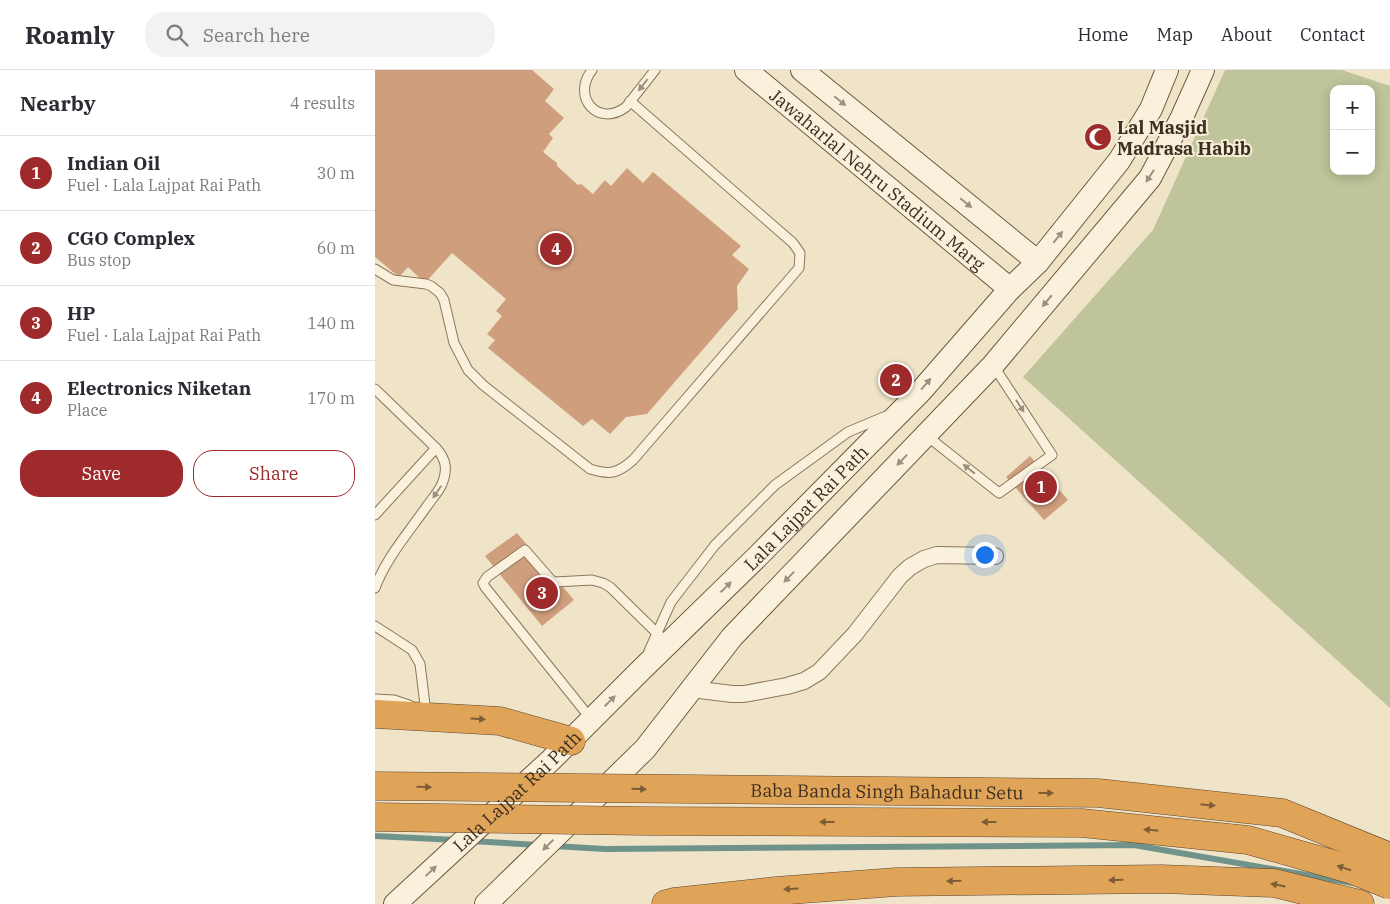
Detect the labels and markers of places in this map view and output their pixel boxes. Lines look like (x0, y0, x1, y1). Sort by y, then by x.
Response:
place label: Lal Masjid Madrasa Habib (1117, 116, 1251, 160)
mosque icon: Lal Masjid Madrasa Habib (1083, 122, 1113, 152)
pin: 4 (540, 230, 572, 268)
pin: 2 (880, 361, 912, 399)
pin: 1 (1025, 468, 1057, 506)
pin: 3 (526, 574, 558, 612)

